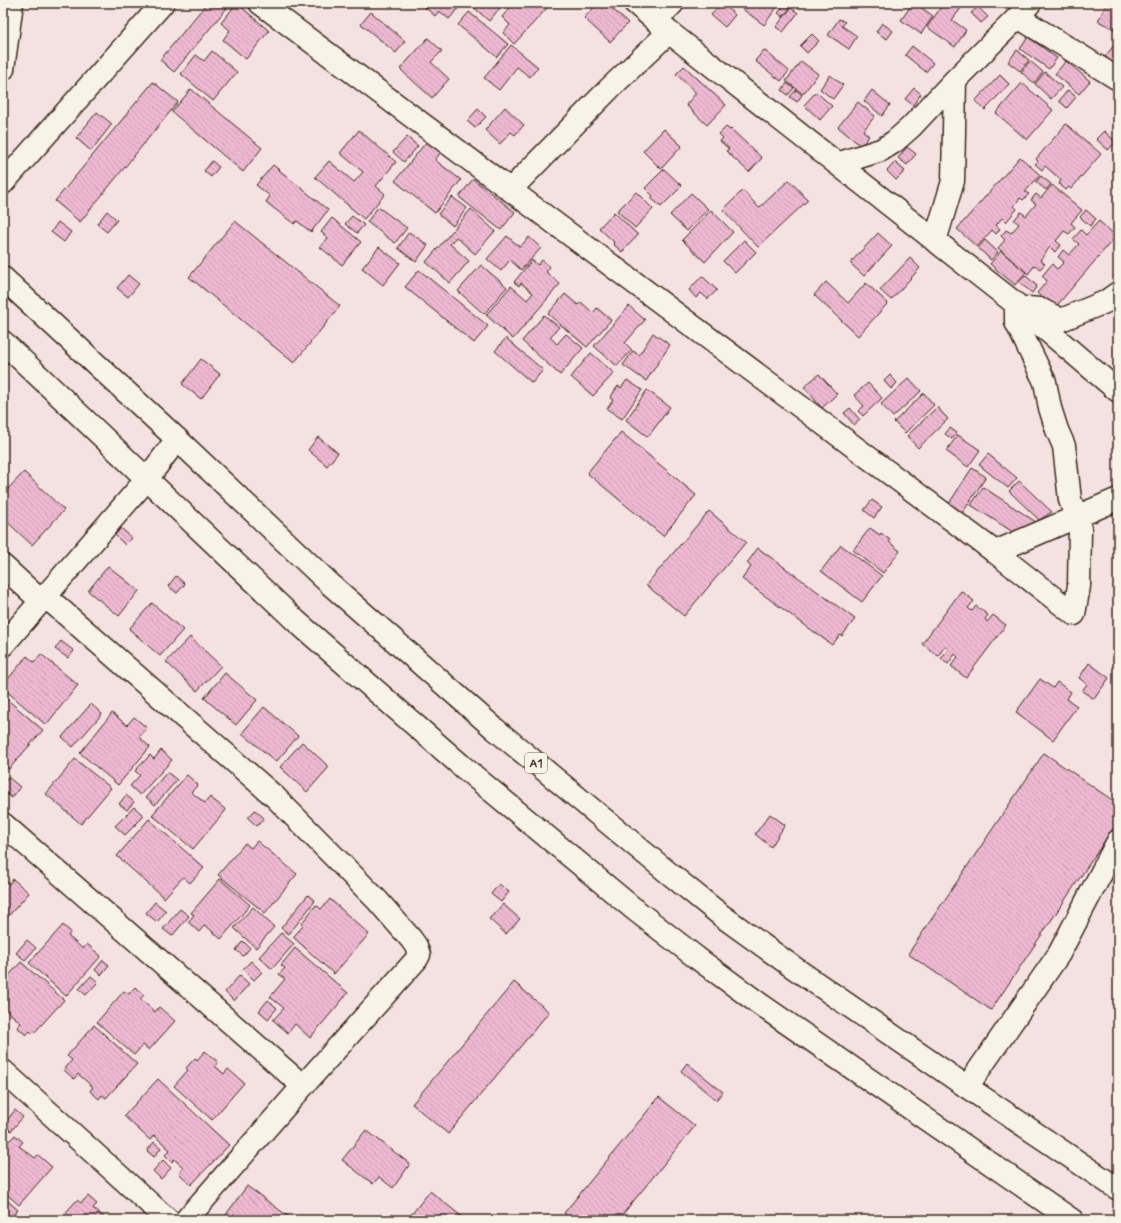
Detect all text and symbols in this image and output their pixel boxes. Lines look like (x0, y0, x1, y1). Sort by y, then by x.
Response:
road number: A1 (525, 753, 547, 773)

